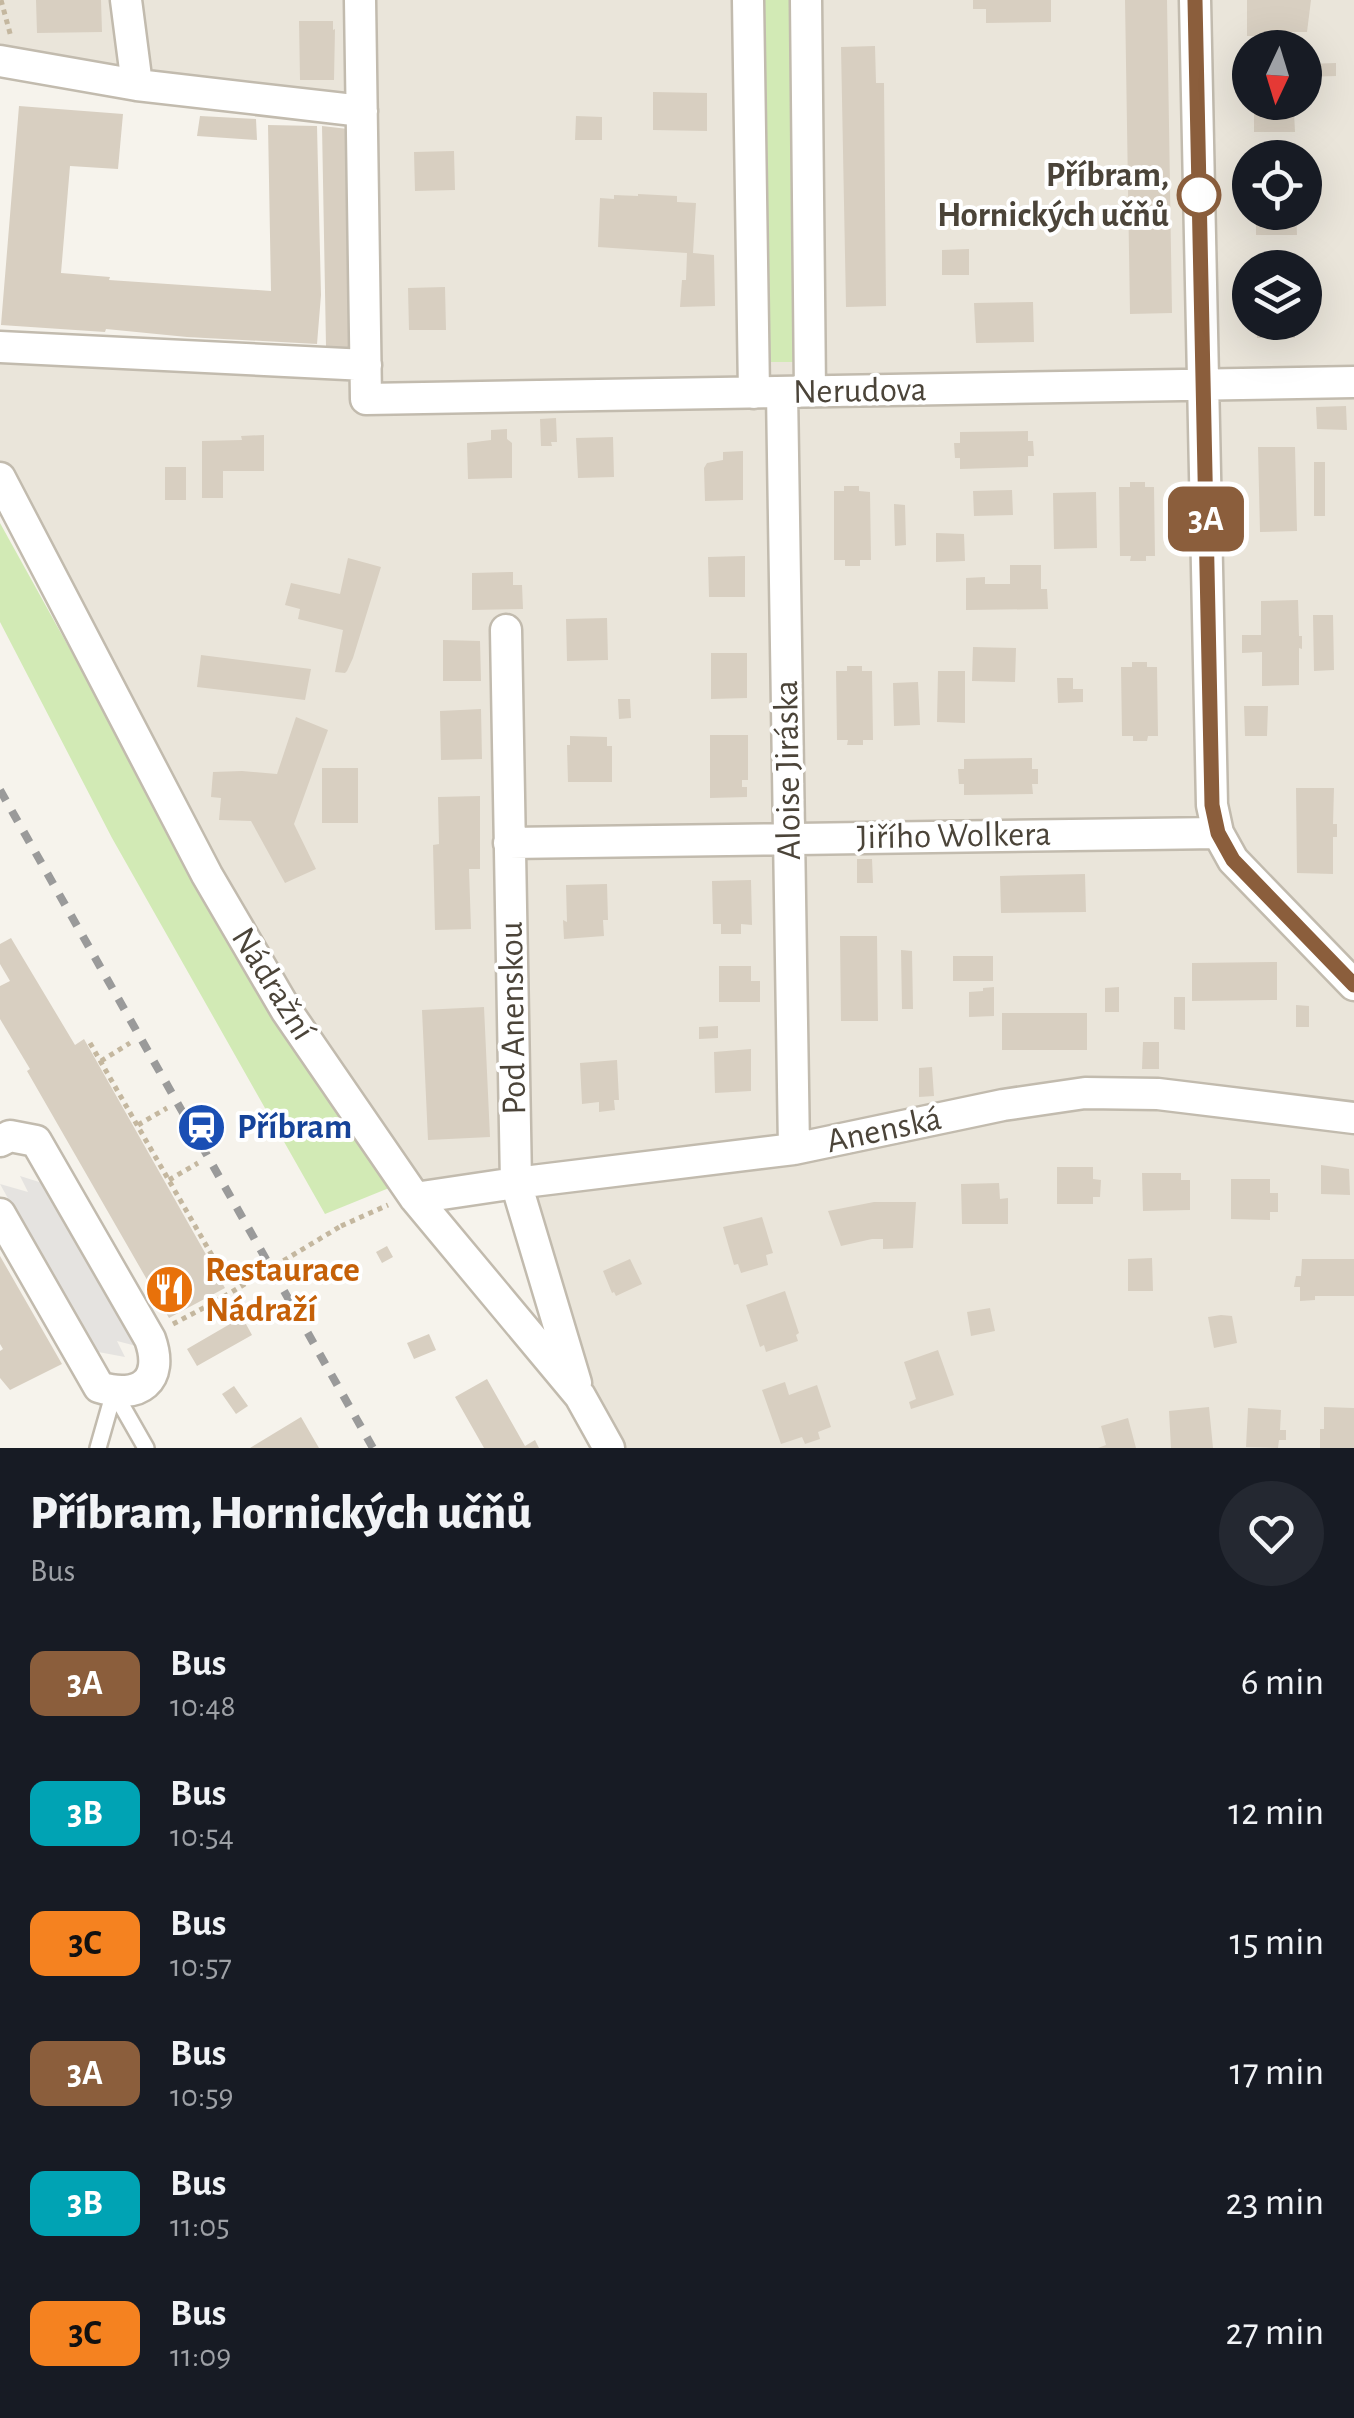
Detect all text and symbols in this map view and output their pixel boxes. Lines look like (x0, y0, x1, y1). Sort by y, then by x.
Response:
north arrow (1232, 30, 1322, 120)
map controls (1232, 30, 1322, 340)
button: locate (1232, 140, 1322, 230)
place label: Příbram, Hornických učňů (937, 158, 1169, 233)
marker: Příbram, Hornických učňů (1178, 174, 1220, 216)
button: layers (1232, 250, 1322, 340)
street label: Nerudova (793, 372, 927, 410)
line badge: 3A (1161, 486, 1251, 552)
text: 3A (1188, 502, 1224, 537)
street label: Aloise Jiráska (769, 680, 807, 860)
street label: Jiřího Wolkera (856, 817, 1052, 855)
street label: Nádražní (225, 921, 321, 1047)
street label: Pod Anenskou (494, 921, 532, 1115)
station icon: Příbram (176, 1101, 228, 1153)
street label: Anenská (823, 1101, 945, 1159)
place label: Příbram (237, 1110, 352, 1145)
place label: Restaurace Nádraží (205, 1253, 360, 1328)
restaurant icon: Restaurace Nádraží (144, 1264, 196, 1316)
button: heart (1219, 1481, 1324, 1586)
text: Příbram, Hornických učňů (30, 1490, 532, 1538)
text: Bus (30, 1555, 75, 1587)
text: Bus (170, 1645, 226, 1683)
text: 6 min (1241, 1664, 1324, 1702)
text: 3A (67, 1666, 103, 1701)
text: 10:48 (170, 1690, 236, 1722)
text: Bus (170, 1775, 226, 1813)
text: 12 min (1228, 1794, 1324, 1832)
text: 3B (67, 1796, 103, 1831)
text: 10:54 (170, 1820, 234, 1852)
text: Bus (170, 1905, 226, 1943)
text: 15 min (1230, 1924, 1324, 1962)
text: 3C (68, 1926, 102, 1961)
text: 10:57 (170, 1950, 232, 1982)
text: Bus (170, 2035, 226, 2073)
text: 17 min (1230, 2054, 1324, 2092)
text: 3A (67, 2056, 103, 2091)
text: 10:59 (170, 2080, 234, 2112)
text: Bus (170, 2165, 226, 2203)
text: 23 min (1226, 2184, 1324, 2222)
text: 3B (67, 2186, 103, 2221)
text: 11:05 (170, 2210, 230, 2242)
text: Bus (170, 2295, 226, 2333)
text: 27 min (1225, 2314, 1324, 2352)
text: 3C (68, 2316, 102, 2351)
text: 11:09 (170, 2340, 231, 2372)

